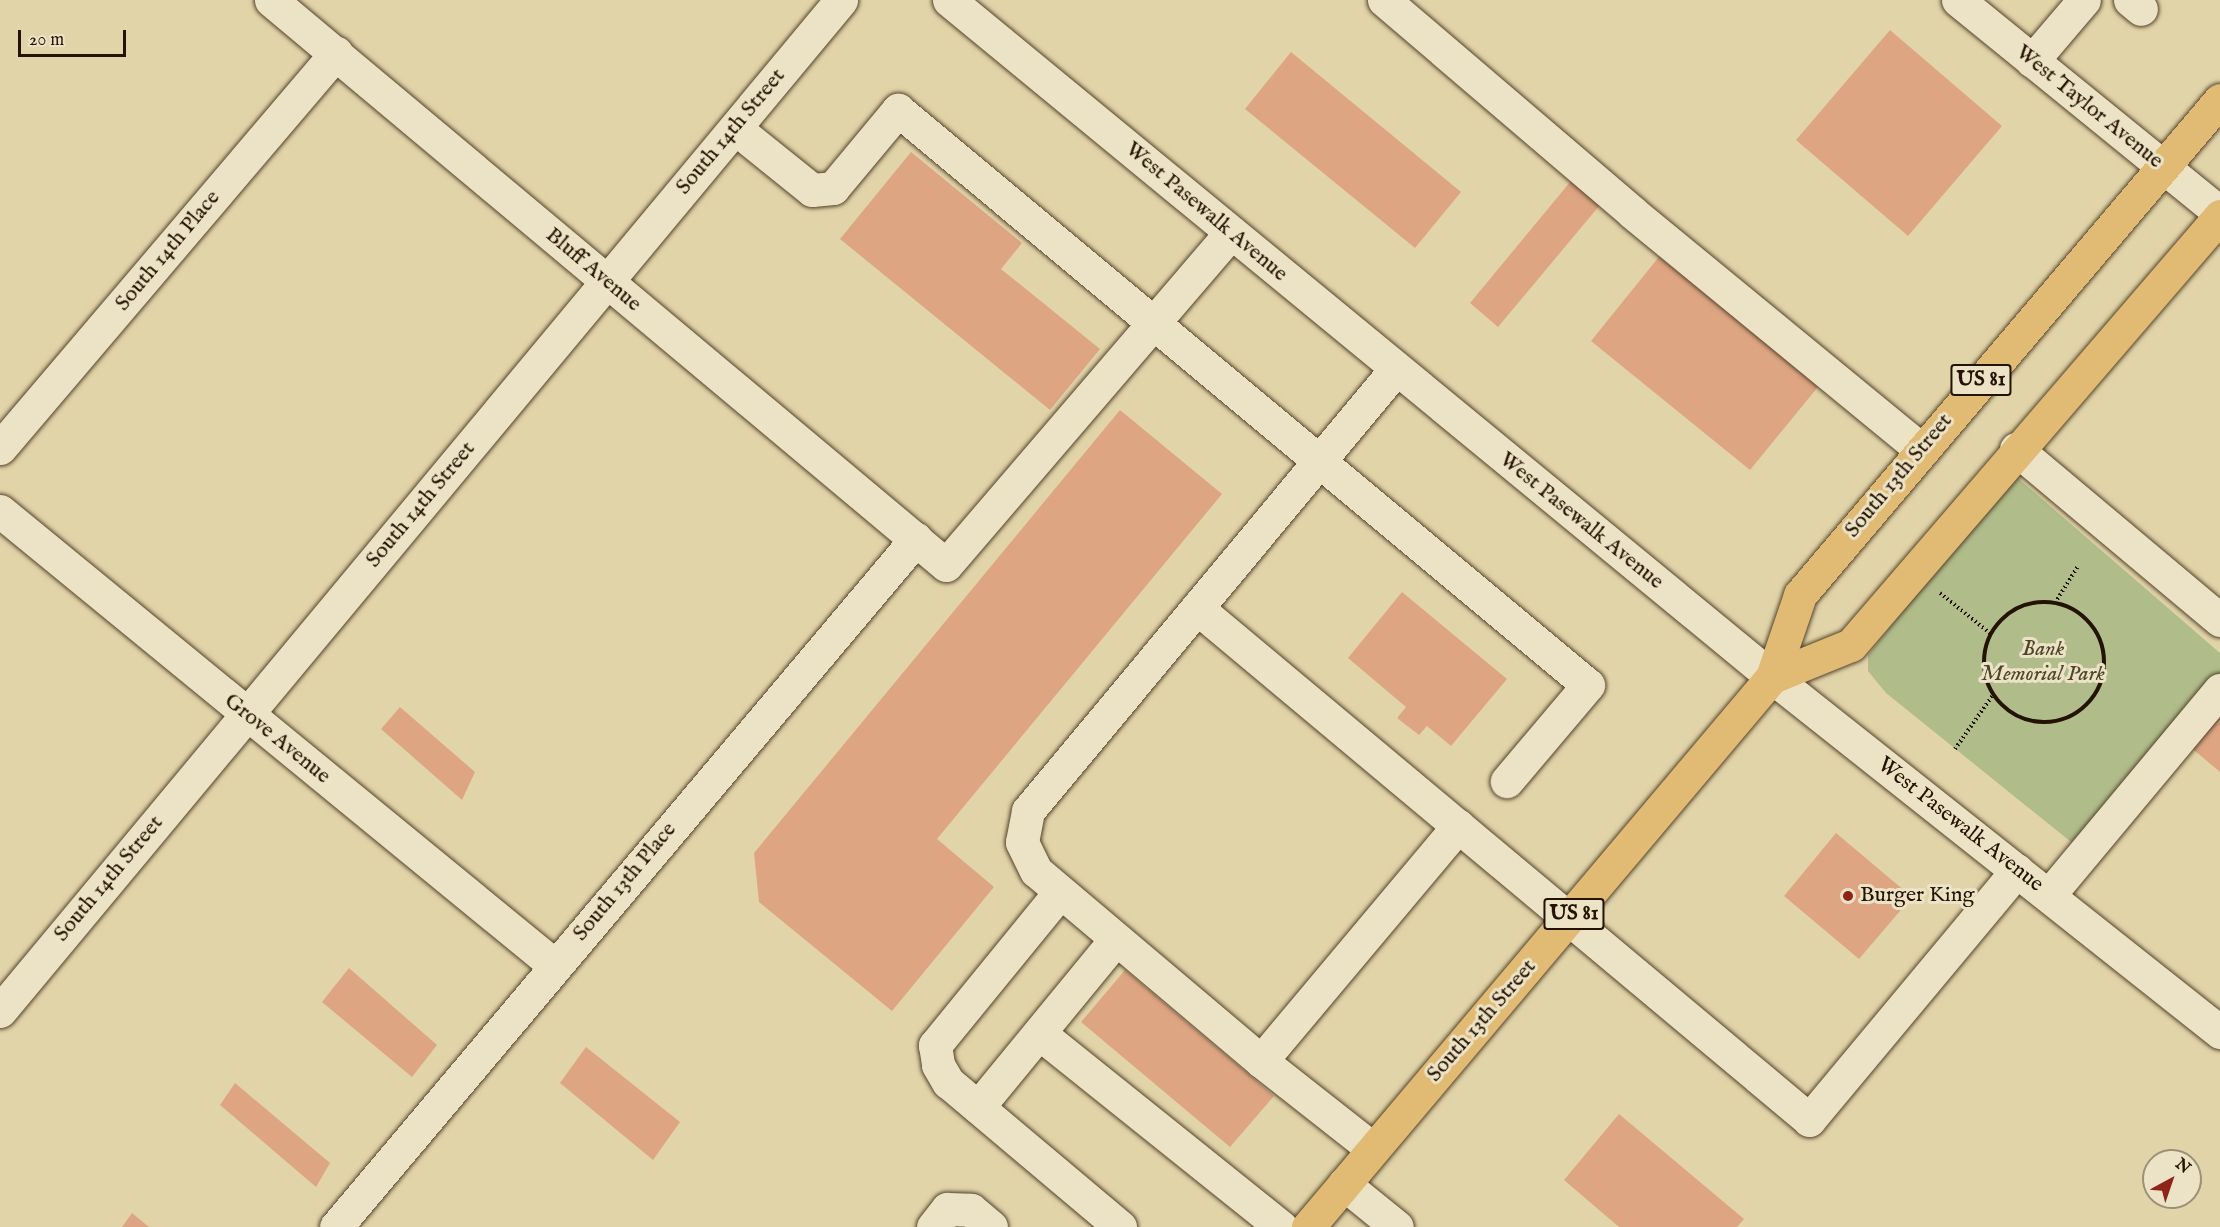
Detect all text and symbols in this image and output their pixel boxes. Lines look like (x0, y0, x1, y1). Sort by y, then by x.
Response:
scale bar (21, 18, 129, 56)
text: 20 m (29, 29, 64, 52)
street label: West Taylor Avenue (2010, 39, 2168, 175)
street label: South 14th Street (671, 64, 791, 200)
street label: West Pasewalk Avenue (1119, 136, 1293, 288)
street label: South 14th Place (110, 185, 226, 317)
street label: Bluff Avenue (540, 222, 646, 318)
road number: US 81 (1950, 362, 2012, 398)
street label: South 13th Street (1840, 409, 1958, 543)
street label: South 14th Street (361, 437, 481, 573)
street label: West Pasewalk Avenue (1494, 447, 1668, 595)
park label: Bank Memorial Park (1981, 636, 2105, 688)
street label: Grove Avenue (219, 688, 335, 790)
street label: West Pasewalk Avenue (1872, 752, 2048, 898)
street label: South 14th Street (49, 811, 169, 947)
street label: South 13th Place (568, 817, 682, 947)
place label: Burger King (1860, 883, 1974, 909)
marker: Burger King (1841, 889, 1855, 903)
road number: US 81 (1542, 896, 1606, 932)
street label: South 13th Street (1422, 954, 1542, 1088)
north arrow (2142, 1149, 2202, 1209)
text: N (2171, 1155, 2194, 1179)

